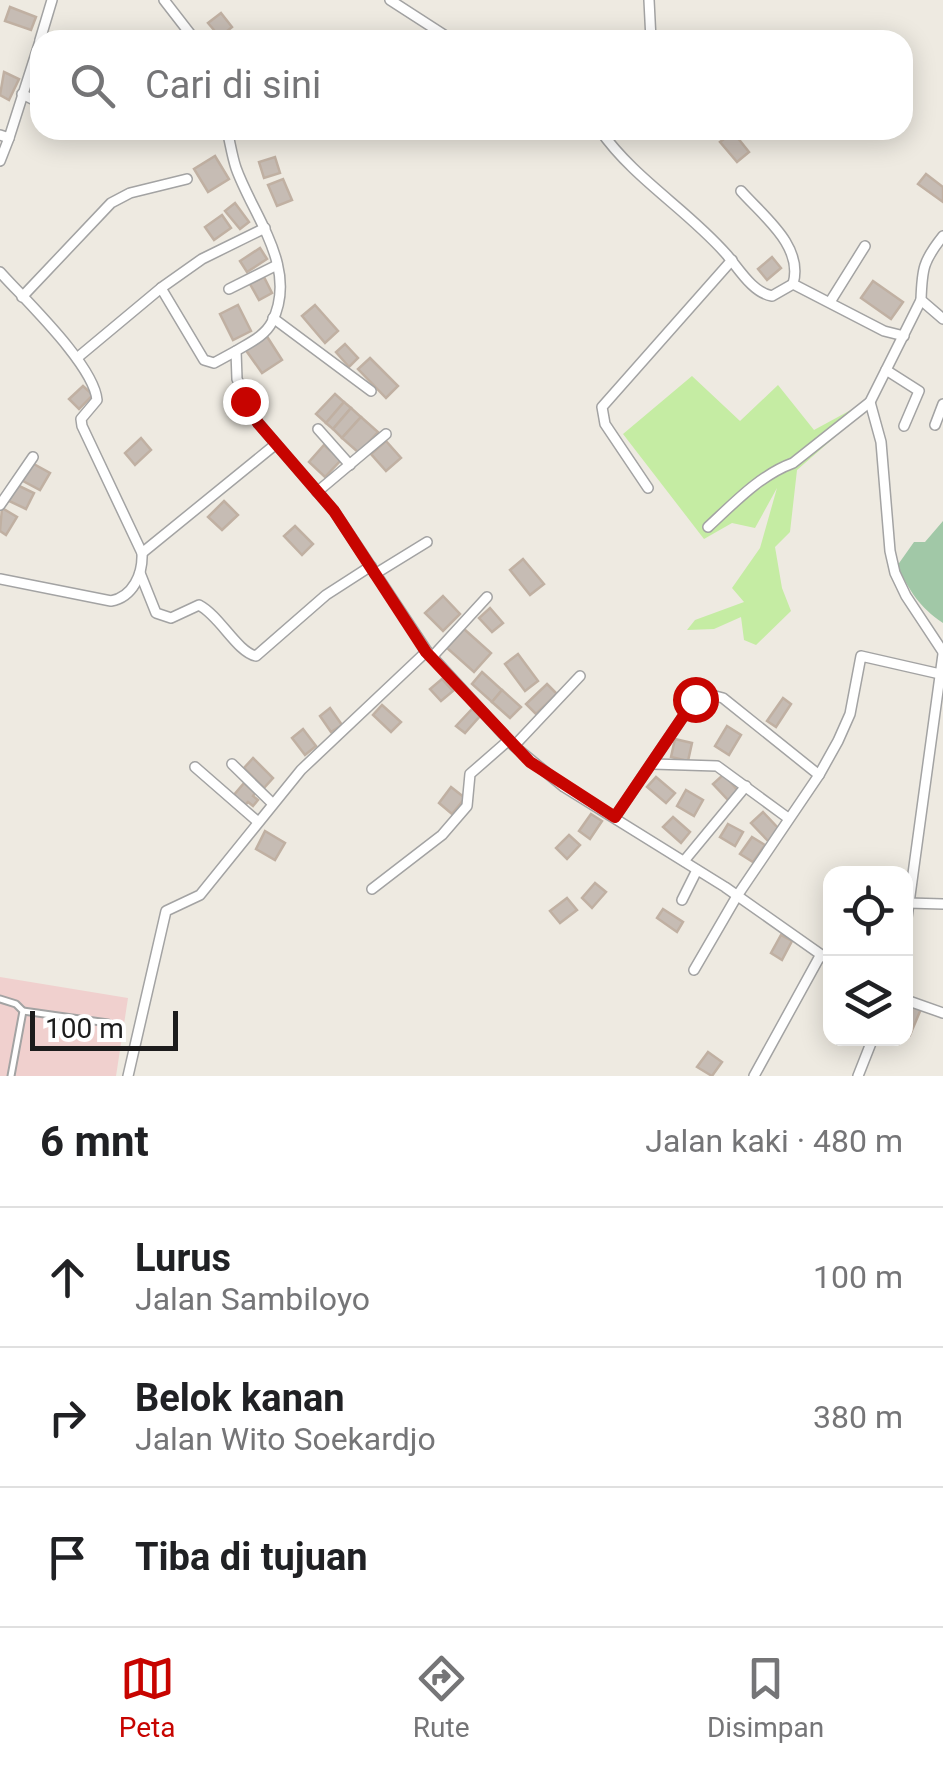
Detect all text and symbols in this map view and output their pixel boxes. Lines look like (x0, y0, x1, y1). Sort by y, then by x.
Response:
search box (30, 30, 913, 140)
icon: search (65, 58, 120, 113)
text: Cari di sini (145, 63, 321, 107)
route end (223, 379, 269, 425)
route start (673, 677, 719, 723)
map controls (823, 866, 913, 1046)
button: locate (823, 866, 913, 956)
button: layers (823, 956, 913, 1046)
scale bar (30, 1006, 178, 1050)
text: 100 m (45, 1012, 124, 1045)
text: 6 mnt (40, 1117, 149, 1166)
text: Jalan kaki · 480 m (645, 1122, 903, 1160)
text: Lurus (135, 1236, 231, 1280)
icon: ahead (40, 1250, 95, 1305)
text: 100 m (813, 1258, 903, 1296)
text: Jalan Sambiloyo (135, 1280, 370, 1318)
text: Belok kanan (135, 1376, 345, 1420)
icon: right (40, 1390, 95, 1445)
text: 380 m (813, 1398, 903, 1436)
text: Jalan Wito Soekardjo (135, 1420, 436, 1458)
icon: arrive (40, 1530, 95, 1585)
text: Tiba di tujuan (135, 1535, 368, 1579)
tab: Peta (119, 1651, 175, 1744)
tab: Rute (413, 1651, 470, 1744)
tab: Disimpan (707, 1651, 824, 1744)

